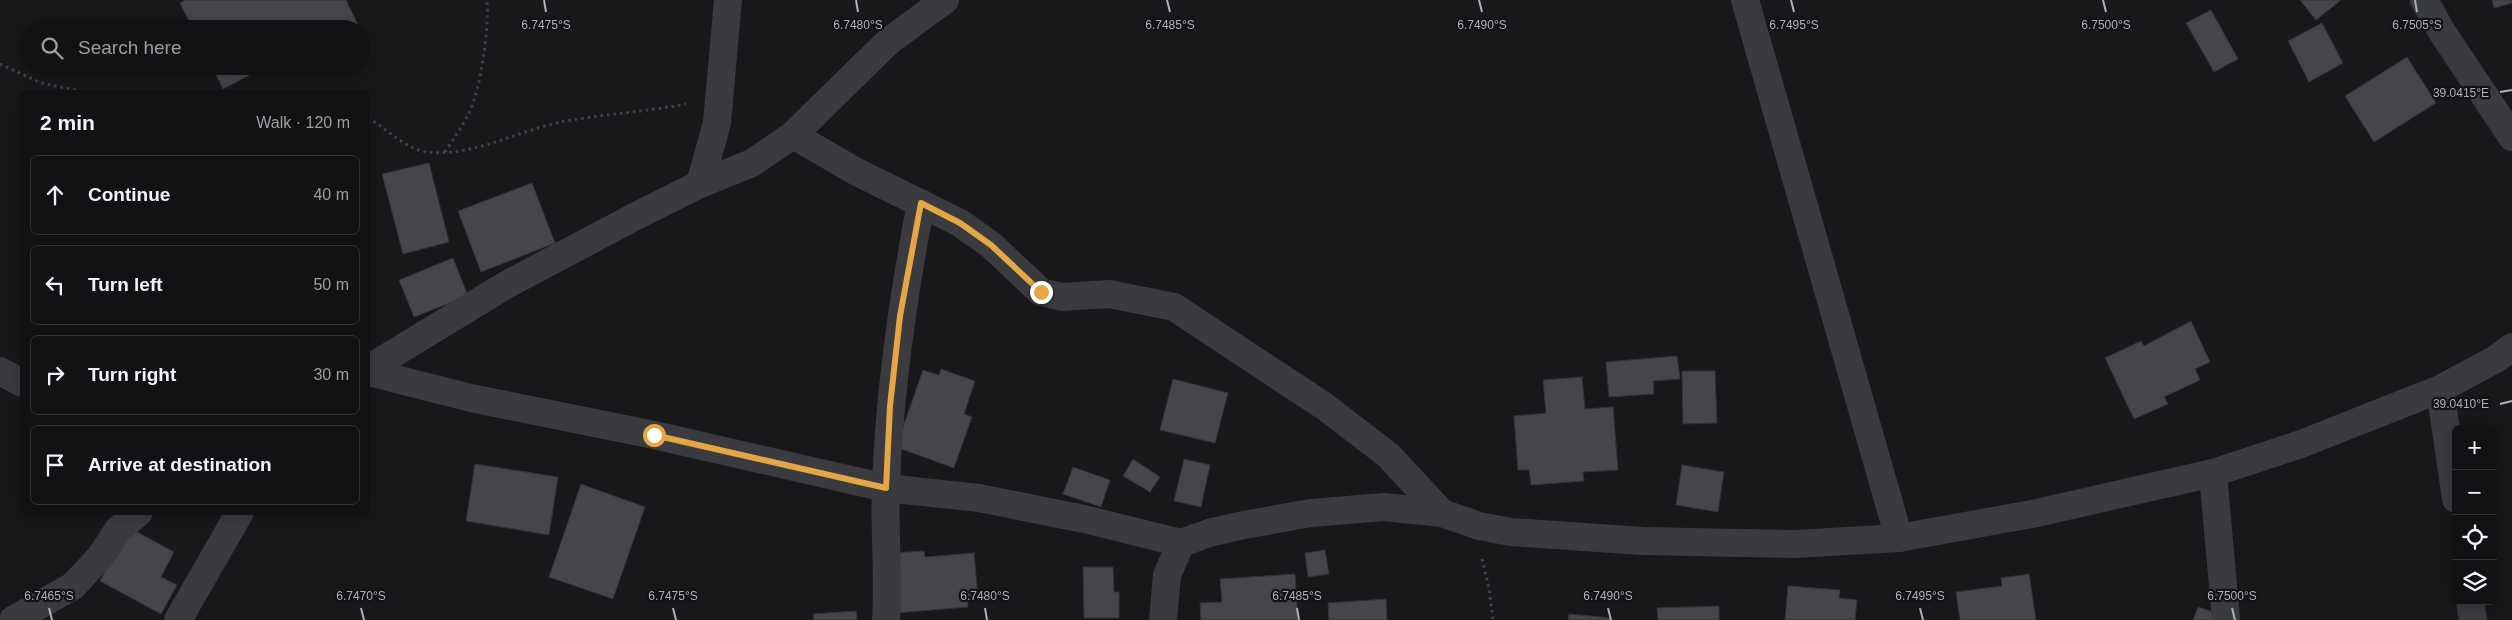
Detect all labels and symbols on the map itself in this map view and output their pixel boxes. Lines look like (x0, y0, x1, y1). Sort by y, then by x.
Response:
text: 6.7475°S (521, 18, 571, 32)
text: 6.7480°S (833, 18, 883, 32)
text: 6.7485°S (1145, 18, 1195, 32)
text: 6.7490°S (1457, 18, 1507, 32)
text: 6.7495°S (1769, 18, 1819, 32)
text: 6.7500°S (2081, 18, 2131, 32)
text: 6.7505°S (2392, 18, 2442, 32)
text: 39.0415°E (2433, 86, 2489, 100)
route end (1030, 281, 1053, 304)
text: 39.0410°E (2433, 397, 2489, 411)
route start (643, 424, 666, 447)
text: 6.7465°S (24, 589, 74, 603)
text: 6.7470°S (336, 589, 386, 603)
text: 6.7475°S (648, 589, 698, 603)
text: 6.7480°S (960, 589, 1010, 603)
text: 6.7485°S (1272, 589, 1322, 603)
text: 6.7490°S (1583, 589, 1633, 603)
text: 6.7495°S (1895, 589, 1945, 603)
text: 6.7500°S (2207, 589, 2257, 603)

